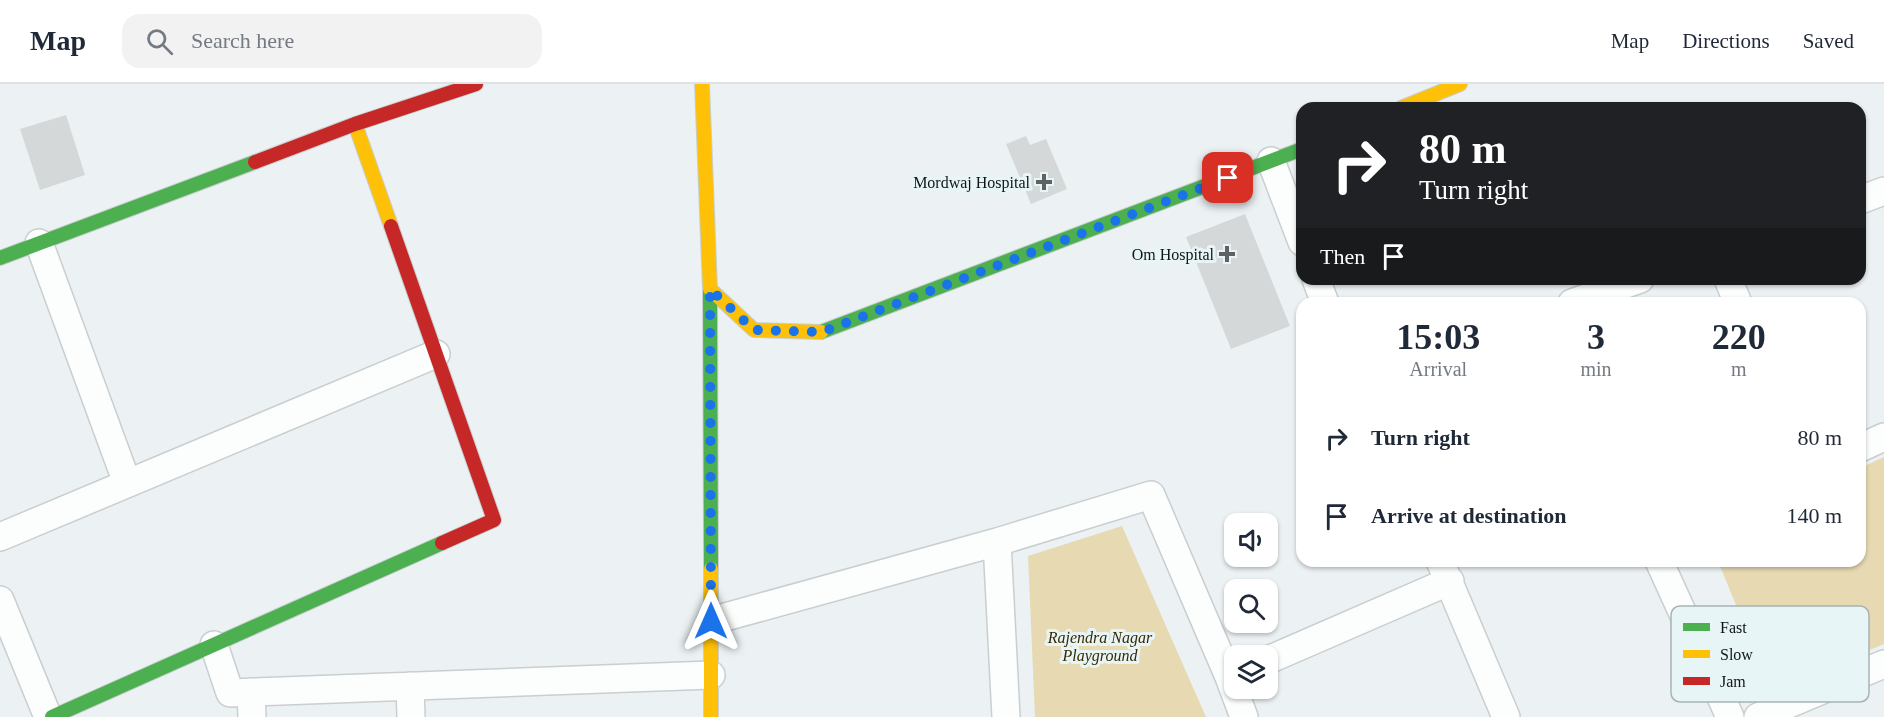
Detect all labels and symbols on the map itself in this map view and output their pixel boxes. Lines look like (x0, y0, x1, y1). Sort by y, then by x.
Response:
pin (1202, 152, 1253, 203)
marker: Mordwaj Hospital (1035, 173, 1053, 191)
place label: Mordwaj Hospital (913, 174, 1031, 192)
marker: Om Hospital (1218, 245, 1236, 263)
place label: Om Hospital (1132, 246, 1215, 264)
position arrow (679, 589, 743, 653)
legend (1671, 606, 1869, 702)
text: Fast (1720, 619, 1747, 636)
park label: Rajendra Nagar Playground (1047, 629, 1153, 665)
text: Slow (1720, 646, 1753, 663)
text: Jam (1720, 673, 1746, 690)

